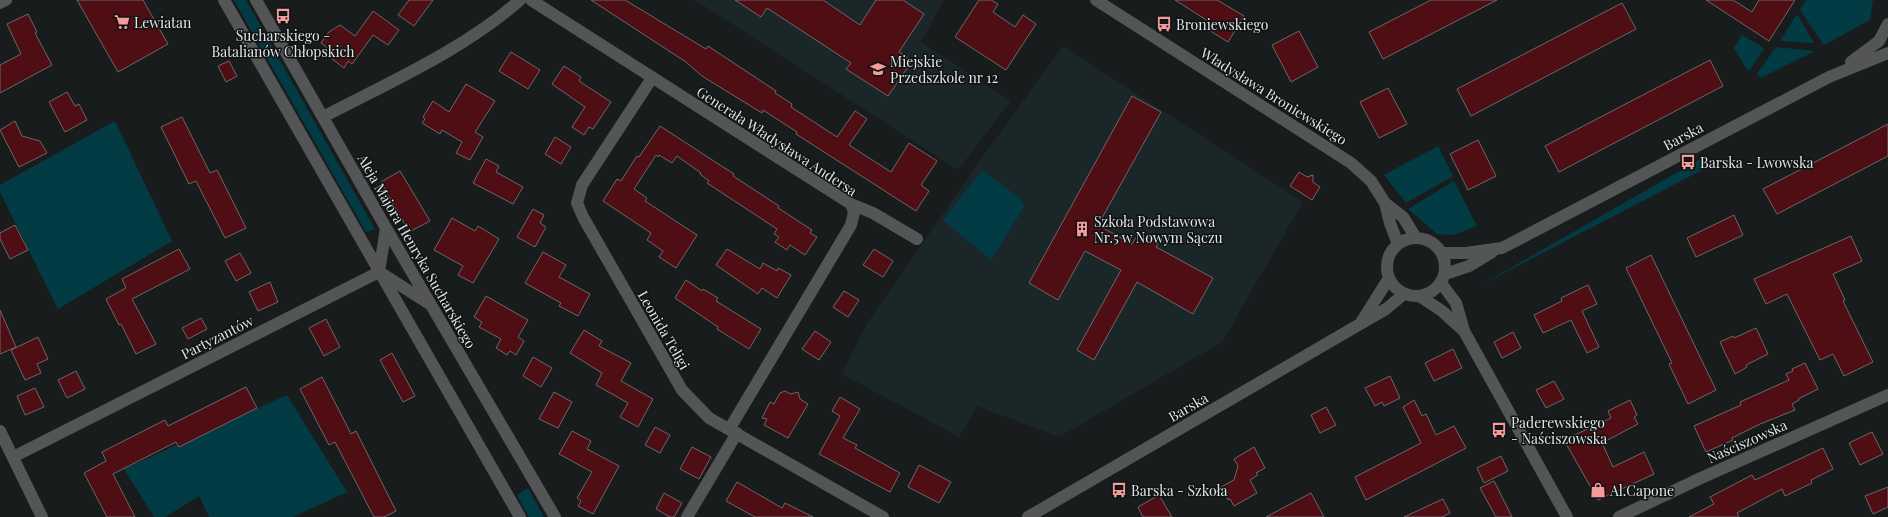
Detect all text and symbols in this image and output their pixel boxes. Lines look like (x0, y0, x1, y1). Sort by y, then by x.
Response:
bus stop icon: Sucharskiego - Batalianów Chłopskich (274, 7, 292, 25)
supermarket icon: Lewiatan (113, 13, 131, 31)
place label: Lewiatan (134, 13, 192, 32)
bus stop icon: Broniewskiego (1155, 15, 1173, 33)
place label: Broniewskiego (1176, 15, 1269, 34)
place label: Sucharskiego - Batalianów Chłopskich (211, 26, 355, 61)
street label: Władysława Broniewskiego (1196, 43, 1351, 149)
place label: Miejskie Przedszkole nr 12 (890, 52, 998, 87)
school or university icon: Miejskie Przedszkole nr 12 (869, 60, 887, 78)
street label: Generała Władysława Andersa (693, 82, 861, 200)
street label: Barska (1660, 118, 1706, 154)
street label: Aleja Majora Henryka Sucharskiego (353, 150, 481, 352)
bus stop icon: Barska - Lwowska (1679, 153, 1697, 171)
place label: Barska - Lwowska (1700, 153, 1814, 172)
place label: Szkoła Podstawowa Nr.5 w Nowym Sączu (1094, 212, 1223, 247)
building icon: Szkoła Podstawowa Nr.5 w Nowym Sączu (1073, 220, 1091, 238)
street label: Leonida Teligi (634, 287, 694, 373)
street label: Partyzantów (178, 311, 257, 363)
street label: Barska (1165, 388, 1211, 426)
place label: Paderewskiego - Naściszowska (1511, 413, 1607, 448)
street label: Naściszowska (1704, 415, 1790, 467)
bus stop icon: Paderewskiego - Naściszowska (1490, 421, 1508, 439)
bus stop icon: Barska - Szkoła (1110, 481, 1128, 499)
place label: Barska - Szkoła (1131, 481, 1228, 500)
shop icon: Al.Capone (1589, 481, 1607, 499)
place label: Al.Capone (1609, 481, 1674, 500)

